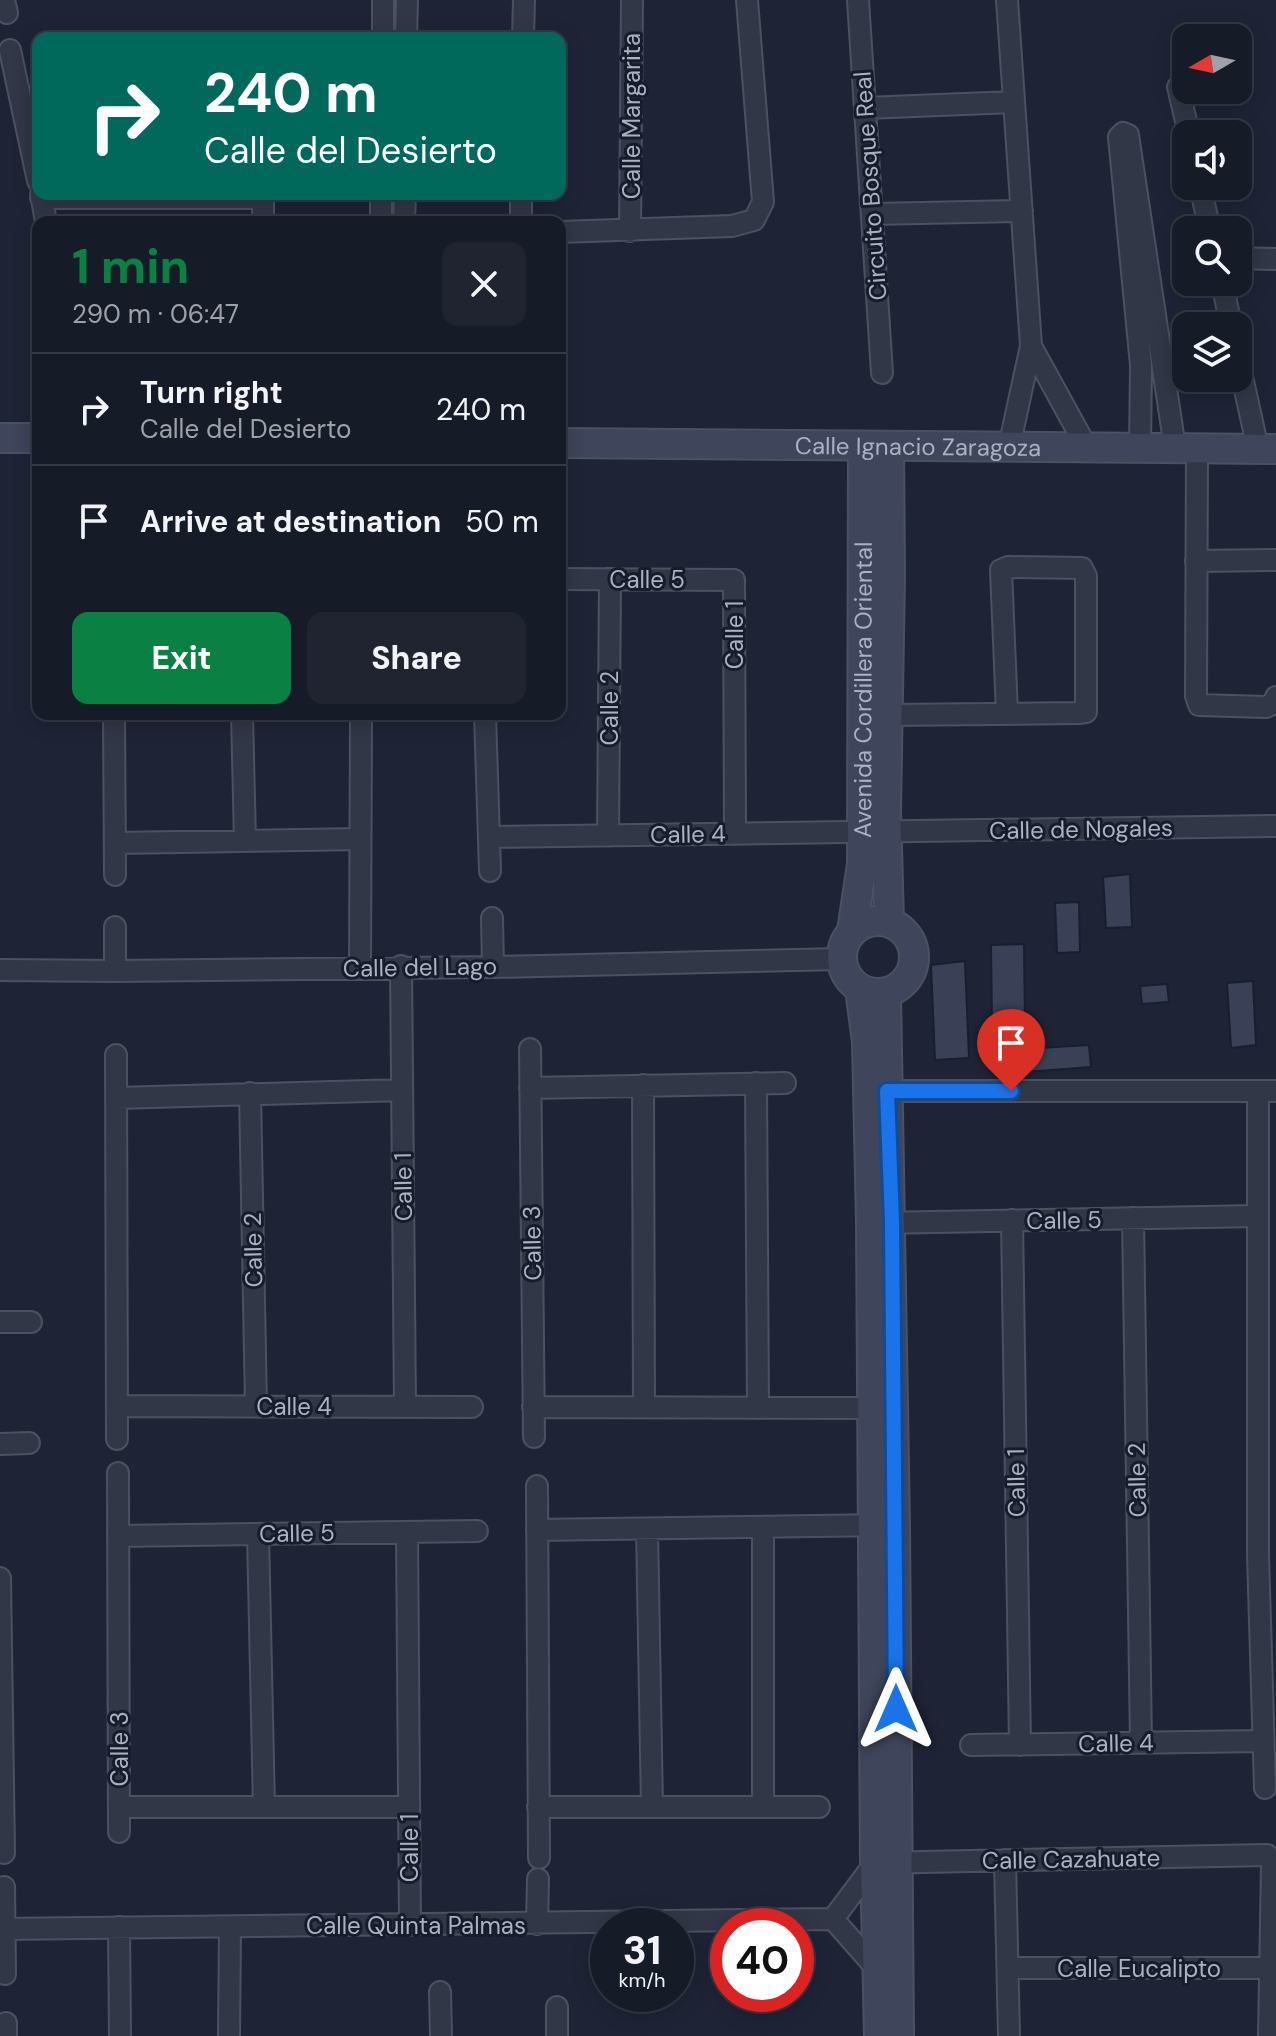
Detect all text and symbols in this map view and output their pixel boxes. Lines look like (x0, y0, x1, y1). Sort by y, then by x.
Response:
north arrow (1172, 24, 1252, 104)
map controls (1172, 24, 1252, 392)
street label: Calle Margarita (616, 33, 647, 199)
text: 240 m (204, 56, 378, 129)
icon: right (72, 64, 176, 168)
street label: Circuito Bosque Real (847, 70, 893, 302)
button: sound (1172, 120, 1252, 200)
text: Calle del Desierto (204, 127, 497, 174)
button: search (1172, 216, 1252, 296)
text: 1 min (72, 235, 189, 298)
button: close (442, 242, 526, 326)
text: 290 m · 06:47 (72, 297, 239, 331)
button: layers (1172, 312, 1252, 392)
text: Turn right (140, 373, 283, 412)
icon: right (72, 387, 116, 431)
text: 240 m (436, 390, 526, 429)
text: Calle del Desierto (140, 412, 351, 446)
street label: Calle Ignacio Zaragoza (795, 429, 1041, 463)
icon: arrive (72, 499, 116, 543)
text: Arrive at destination (140, 502, 441, 541)
text: 50 m (465, 502, 539, 541)
street label: Avenida Cordillera Oriental (847, 542, 878, 838)
street label: Calle 5 (609, 564, 685, 595)
street label: Calle 1 (719, 601, 750, 669)
button: Exit (72, 612, 291, 704)
button: Share (307, 612, 526, 704)
street label: Calle 2 (594, 671, 625, 745)
street label: Calle de Nogales (989, 812, 1173, 846)
street label: Calle 4 (650, 818, 726, 850)
street label: Calle del Lago (343, 950, 497, 984)
pin (977, 1009, 1045, 1091)
icon: arrive (989, 1021, 1033, 1065)
street label: Calle 1 (387, 1152, 419, 1222)
street label: Calle 5 (1026, 1204, 1102, 1236)
street label: Calle 3 (516, 1205, 548, 1281)
street label: Calle 2 (237, 1212, 269, 1288)
street label: Calle 4 (256, 1391, 332, 1422)
street label: Calle 2 (1121, 1442, 1153, 1518)
street label: Calle 1 (1000, 1448, 1032, 1518)
street label: Calle 5 (259, 1517, 335, 1549)
position arrow (854, 1667, 938, 1751)
street label: Calle 3 (104, 1711, 135, 1787)
street label: Calle 4 (1078, 1727, 1154, 1759)
street label: Calle 1 (394, 1814, 425, 1882)
street label: Calle Cazahuate (982, 1842, 1160, 1876)
speed limit sign: 40 (710, 1908, 814, 2012)
street label: Calle Quinta Palmas (306, 1910, 526, 1941)
text: 31 (623, 1924, 661, 1976)
street label: Calle Eucalipto (1057, 1953, 1221, 1984)
text: km/h (618, 1967, 666, 1993)

